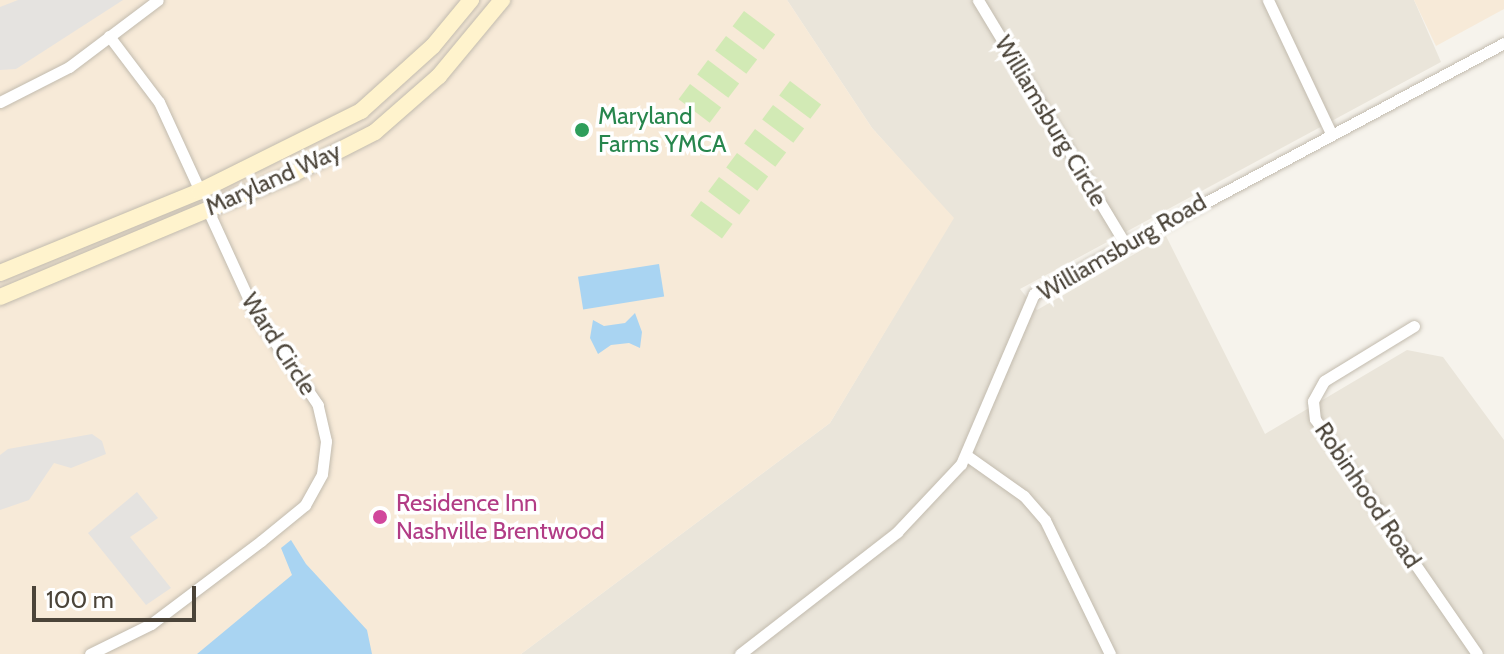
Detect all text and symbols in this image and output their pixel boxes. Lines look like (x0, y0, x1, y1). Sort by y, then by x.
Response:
street label: Williamsburg Circle (989, 30, 1113, 212)
place label: Maryland Farms YMCA (598, 102, 727, 158)
marker: Maryland Farms YMCA (573, 121, 591, 139)
street label: Maryland Way (201, 136, 345, 222)
street label: Williamsburg Road (1033, 187, 1211, 307)
street label: Ward Circle (235, 288, 323, 400)
street label: Robinhood Road (1309, 417, 1427, 573)
place label: Residence Inn Nashville Brentwood (396, 489, 605, 545)
marker: Residence Inn Nashville Brentwood (371, 508, 389, 526)
scale bar (36, 570, 200, 620)
text: 100 m (46, 585, 114, 614)

